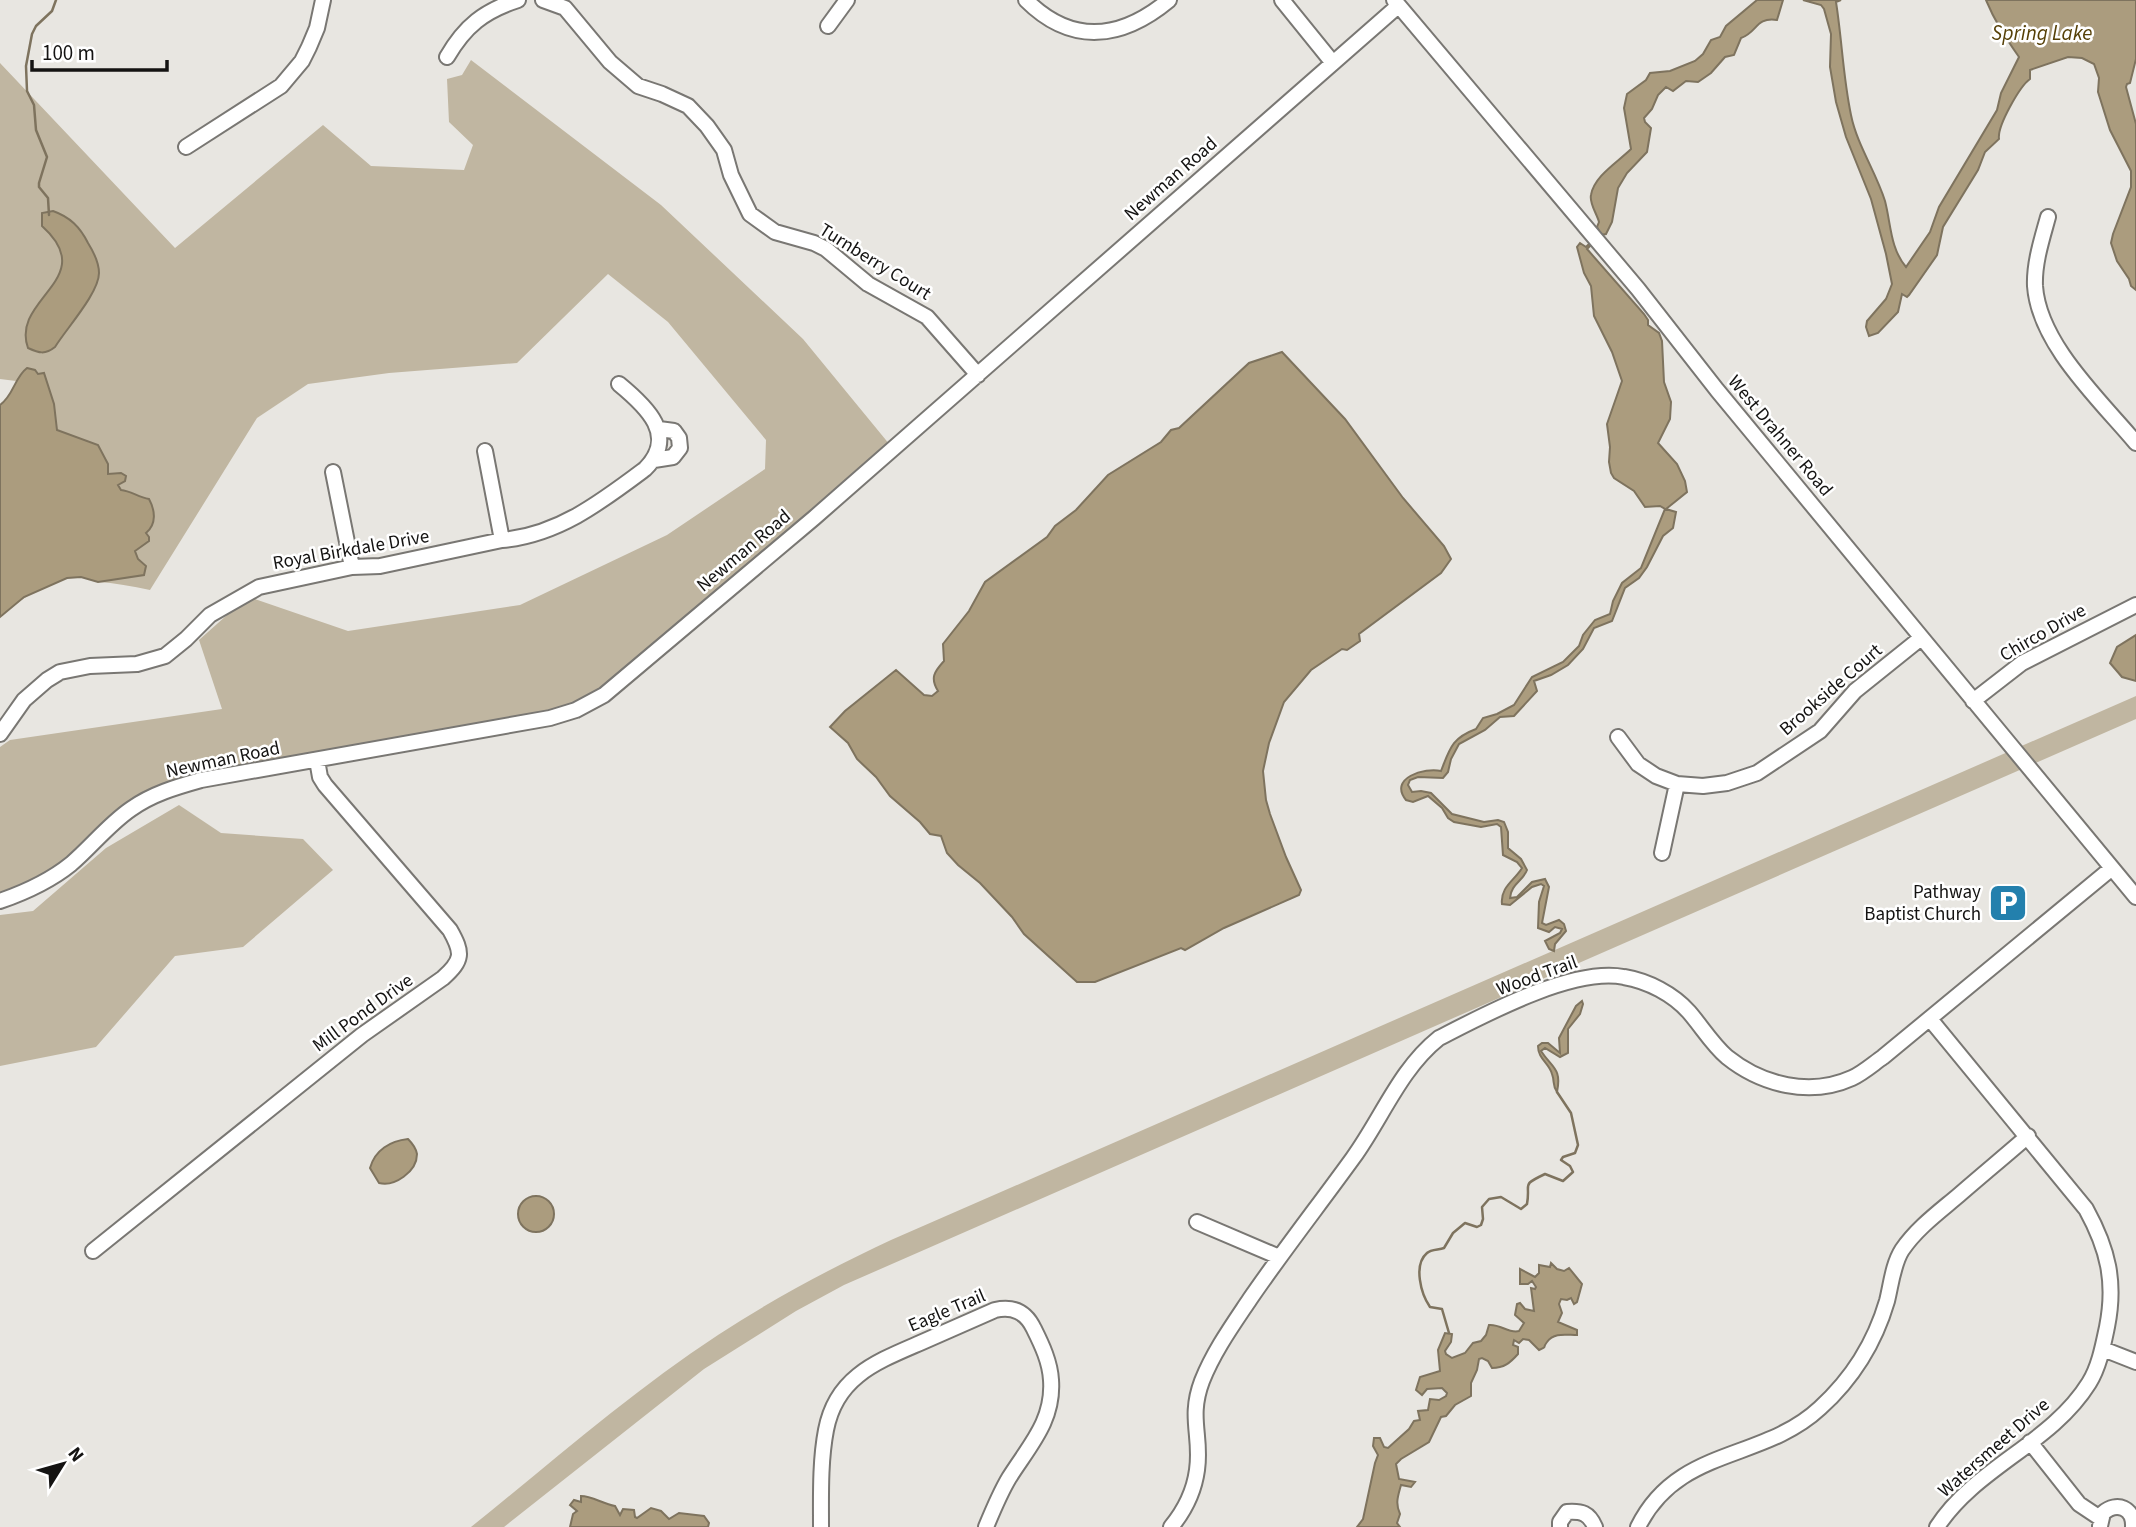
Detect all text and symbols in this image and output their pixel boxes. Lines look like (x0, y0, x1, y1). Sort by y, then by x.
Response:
water label: Spring Lake (1992, 18, 2092, 48)
scale bar (32, 28, 166, 72)
text: 100 m (42, 38, 95, 68)
street label: Newman Road (1118, 131, 1224, 227)
street label: Turnberry Court (814, 217, 937, 308)
street label: West Drahner Road (1721, 370, 1839, 502)
street label: Newman Road (691, 503, 797, 599)
street label: Royal Birkdale Drive (271, 523, 431, 577)
street label: Chirco Drive (1995, 597, 2091, 669)
street label: Brookside Court (1774, 637, 1889, 742)
street label: Newman Road (164, 735, 282, 785)
place label: Pathway Baptist Church (1864, 879, 1981, 928)
parking icon: Pathway Baptist Church (1987, 882, 2029, 924)
street label: Wood Trail (1493, 949, 1581, 1003)
street label: Mill Pond Drive (307, 967, 419, 1059)
street label: Eagle Trail (904, 1283, 990, 1339)
street label: Watersmeet Drive (1932, 1392, 2056, 1504)
north arrow (28, 1429, 98, 1499)
text: N (61, 1441, 90, 1468)

